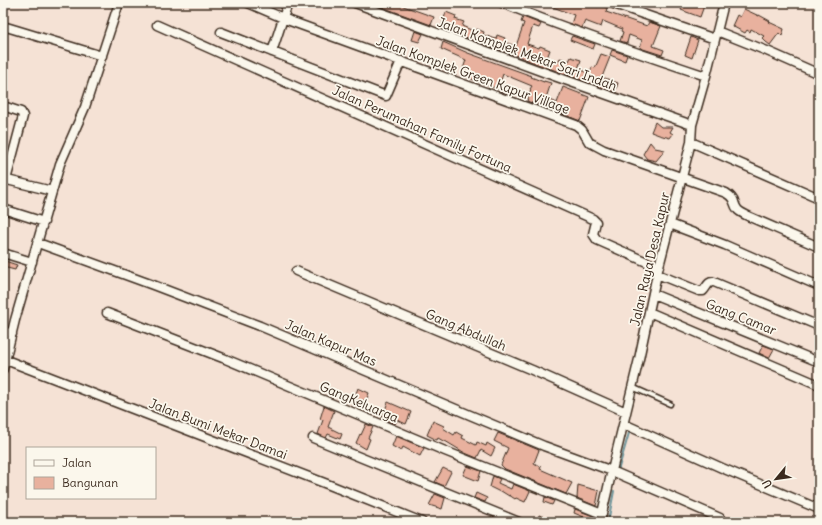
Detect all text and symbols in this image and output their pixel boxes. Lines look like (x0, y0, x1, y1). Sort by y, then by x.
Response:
street label: Jalan Komplek Mekar Sari Indah (435, 14, 620, 95)
street label: Jalan Komplek Green Kapur Village (374, 32, 572, 118)
street label: Jalan Perumahan Family Fortuna (330, 82, 514, 176)
street label: Jalan Raya Desa Kapur (626, 190, 674, 328)
street label: Gang Camar (703, 295, 779, 339)
street label: Gang Abdullah (423, 305, 509, 355)
street label: Jalan Kapur Mas (283, 316, 379, 370)
street label: GangKeluarga (317, 378, 401, 426)
street label: Jalan Bumi Mekar Damai (146, 395, 290, 463)
legend (26, 447, 156, 499)
text: Jalan (62, 455, 91, 470)
north arrow (756, 459, 796, 499)
text: Bangunan (62, 475, 118, 490)
text: U (759, 477, 775, 491)

